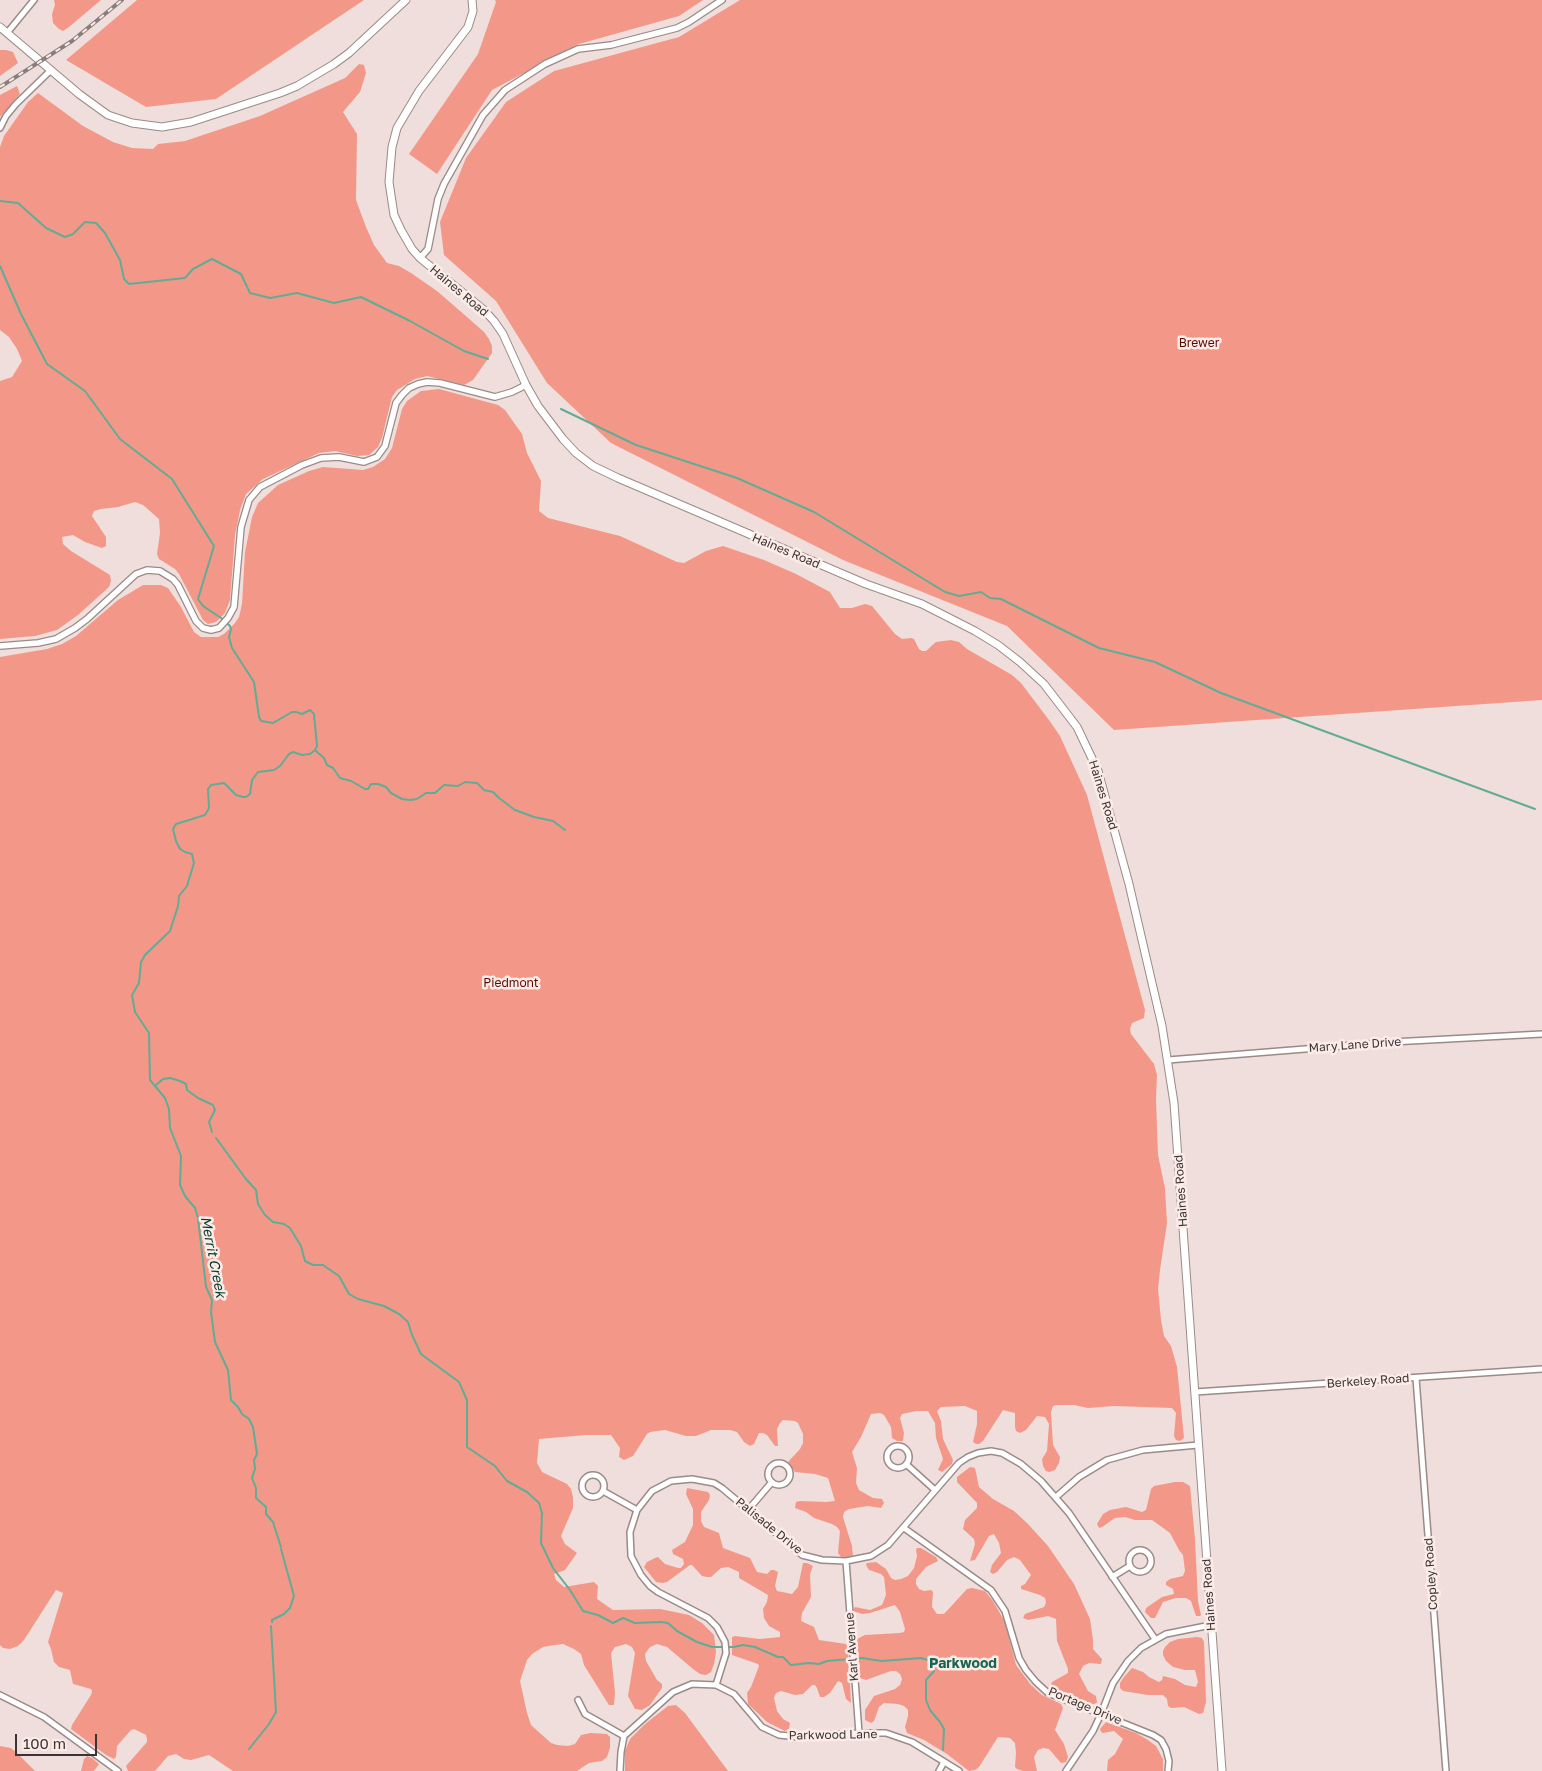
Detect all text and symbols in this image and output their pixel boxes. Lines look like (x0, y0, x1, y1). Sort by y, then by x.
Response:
street label: Haines Road (427, 262, 491, 320)
park label: Brewer (1179, 336, 1219, 350)
street label: Haines Road (750, 530, 822, 572)
street label: Haines Road (1086, 758, 1120, 832)
park label: Piedmont (483, 976, 539, 990)
street label: Mary Lane Drive (1308, 1035, 1402, 1055)
street label: Haines Road (1171, 1154, 1191, 1228)
water label: Merrit Creek (197, 1215, 229, 1299)
street label: Berkeley Road (1326, 1371, 1410, 1391)
street label: Palisade Drive (733, 1495, 805, 1557)
street label: Copley Road (1421, 1537, 1441, 1611)
street label: Haines Road (1199, 1558, 1219, 1632)
street label: Karl Avenue (842, 1612, 862, 1682)
district label: Parkwood (929, 1656, 997, 1672)
street label: Portage Drive (1046, 1684, 1124, 1728)
scale bar (18, 1724, 100, 1756)
street label: Parkwood Lane (789, 1727, 877, 1743)
text: 100 m (23, 1734, 66, 1752)

